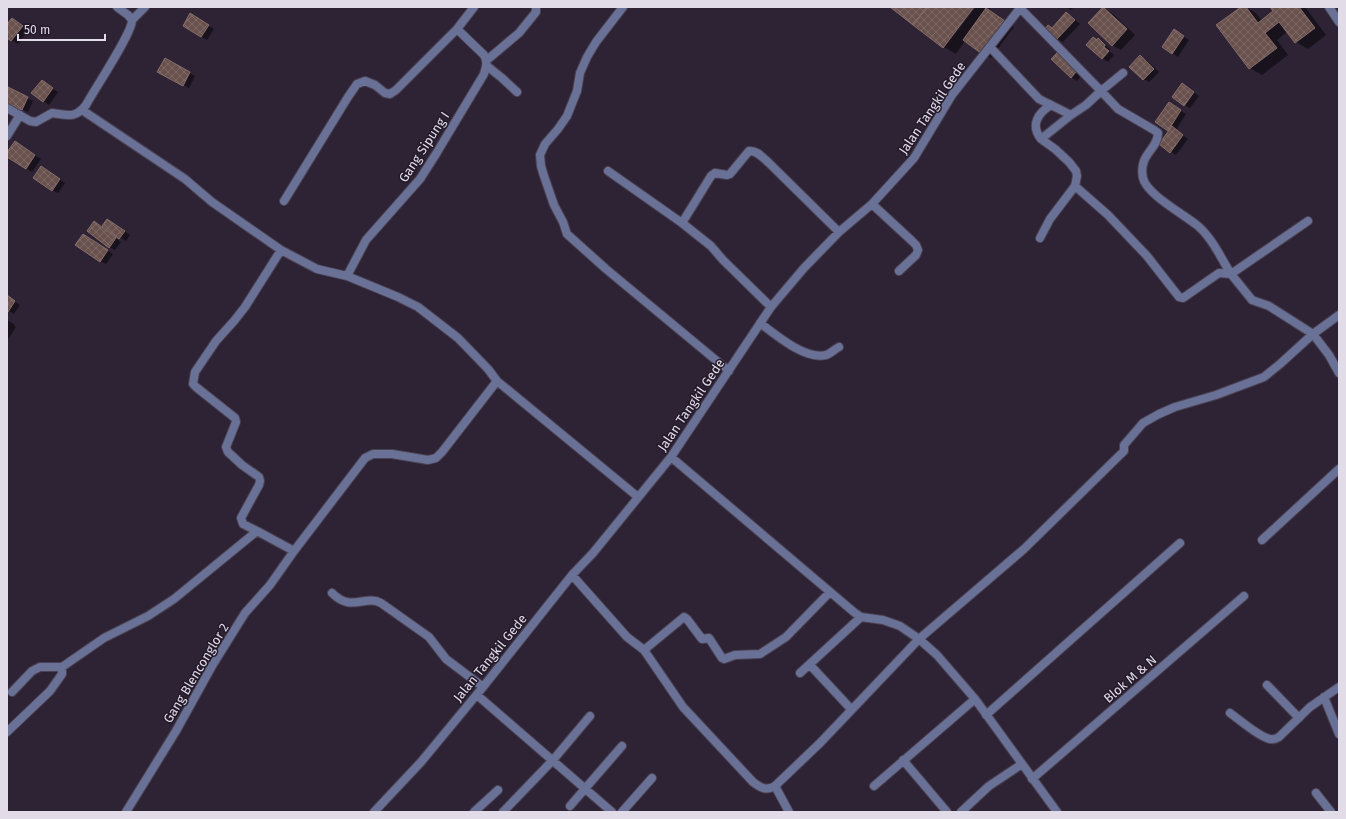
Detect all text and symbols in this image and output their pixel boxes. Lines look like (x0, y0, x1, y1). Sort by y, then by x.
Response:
scale bar (18, 16, 105, 42)
text: 50 m (24, 23, 50, 37)
street label: Jalan Tangkil Gede (896, 59, 968, 157)
street label: Gang Sipung I (396, 109, 452, 185)
street label: Jalan Tangkil Gede (655, 356, 727, 454)
street label: Jalan Tangkil Gede (450, 611, 530, 705)
street label: Gang Blenconglor 2 (160, 620, 232, 726)
street label: Blok M & N (1101, 652, 1159, 706)

